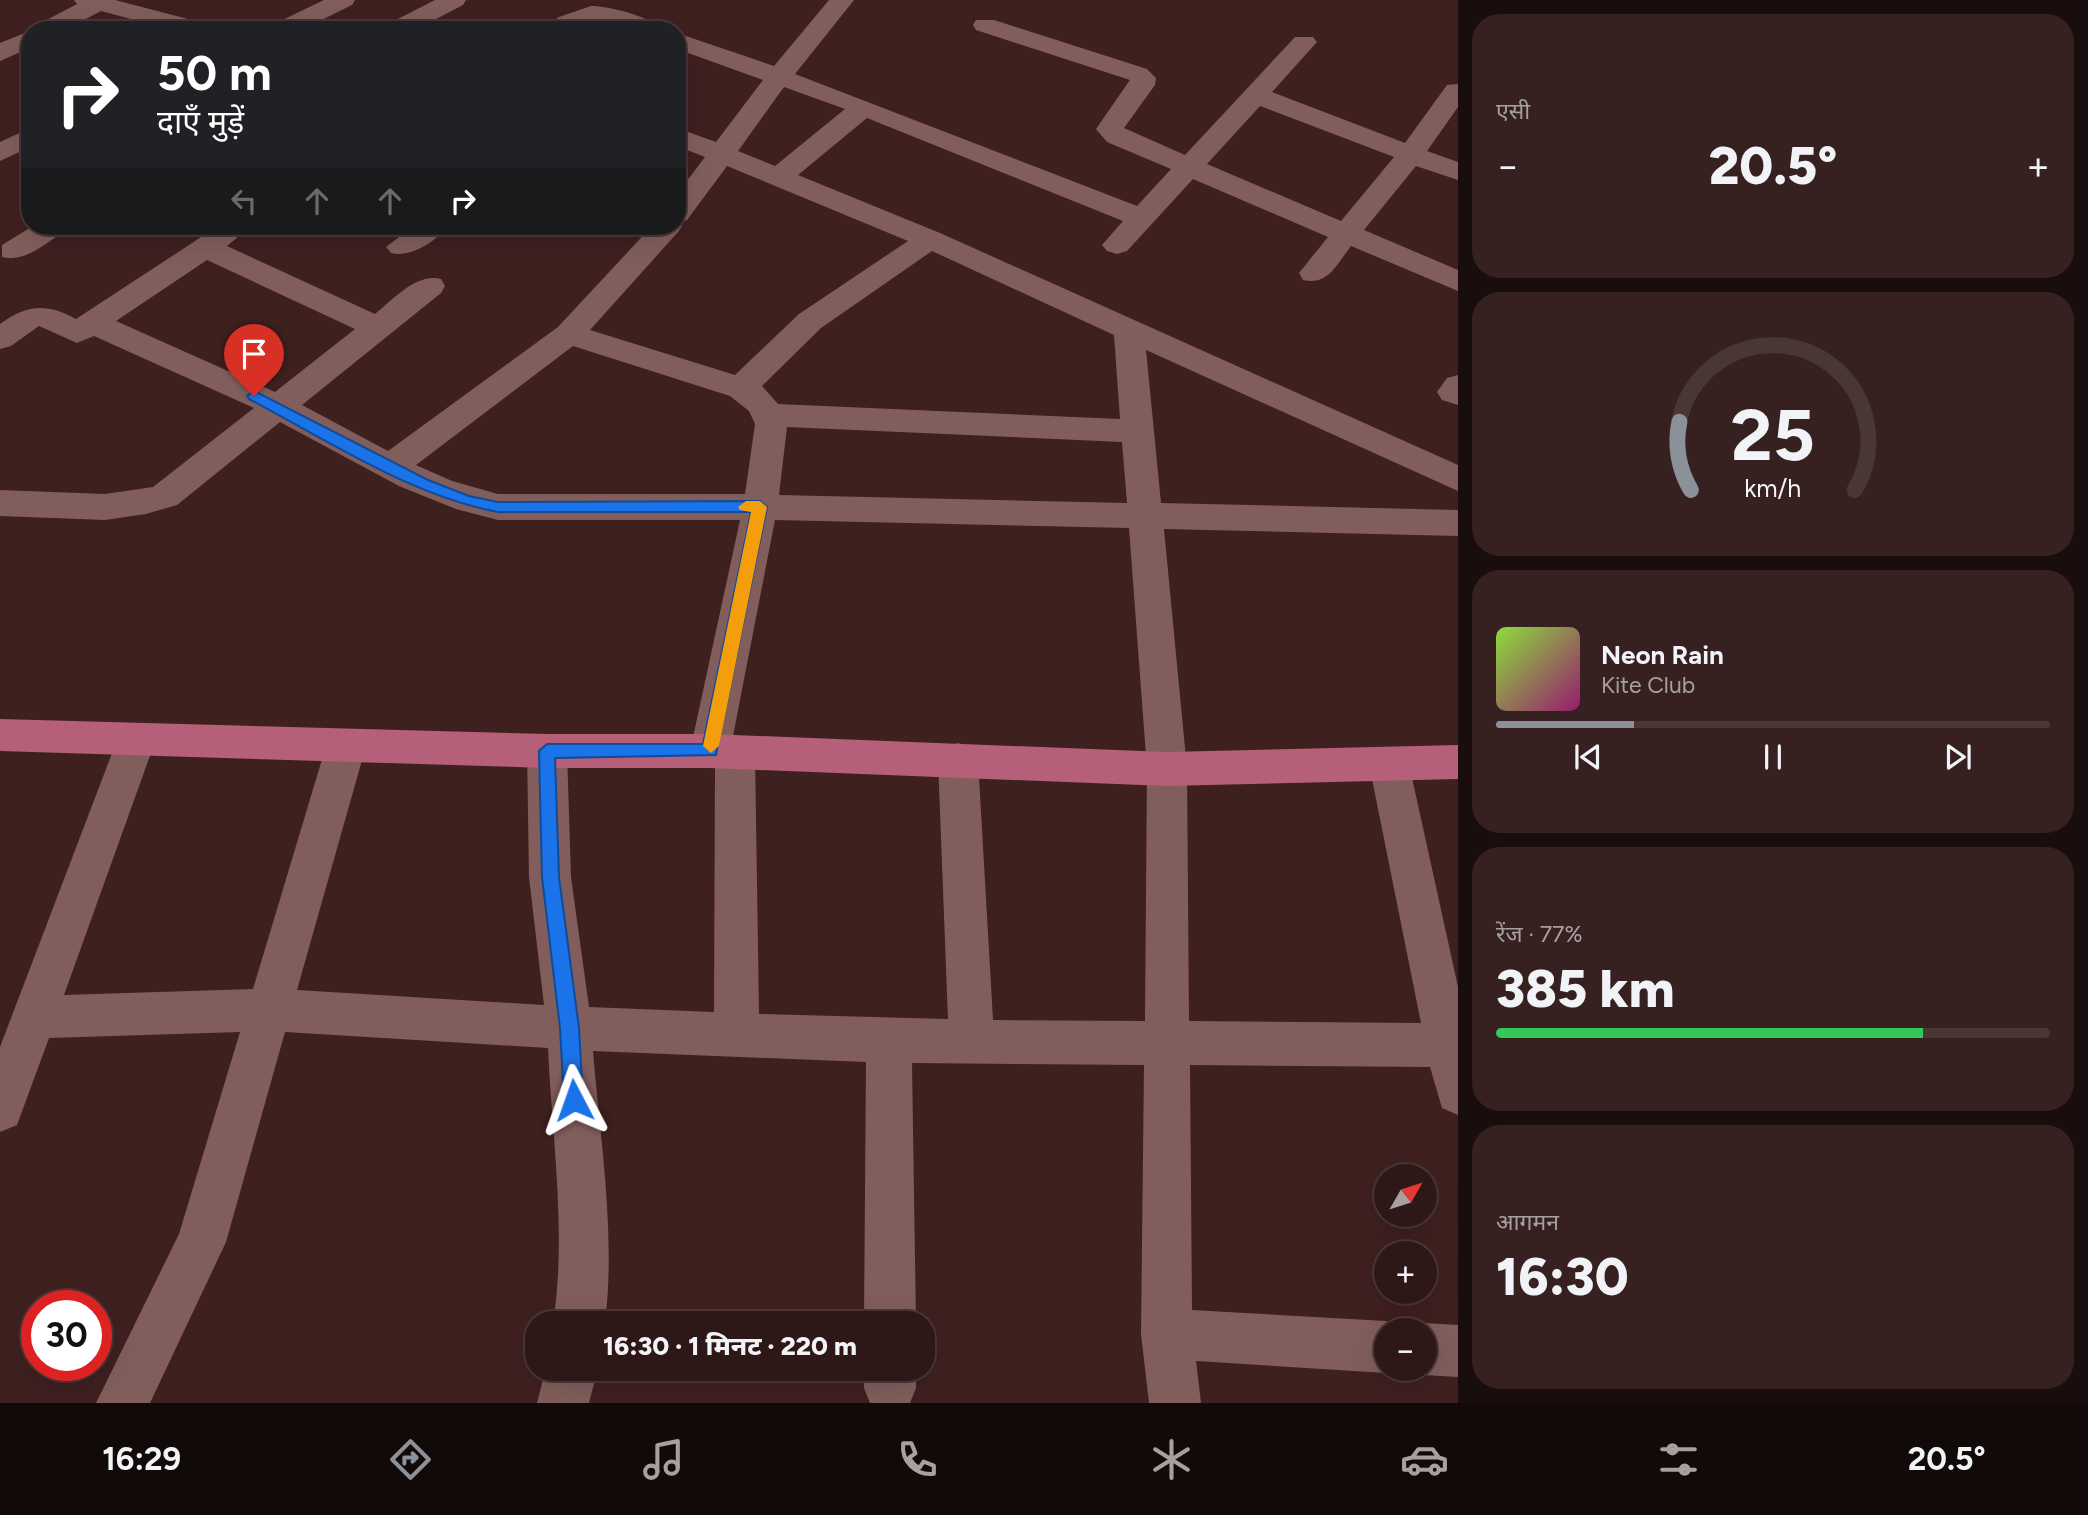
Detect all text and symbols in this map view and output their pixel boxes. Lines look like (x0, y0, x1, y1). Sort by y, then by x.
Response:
text: 50 m (157, 43, 272, 102)
icon: right (42, 49, 133, 140)
text: एसी (1496, 97, 1530, 125)
text: दाएँ मुड़ें (157, 103, 244, 141)
text: 20.5° (1709, 135, 1837, 197)
text: − (1496, 143, 1520, 189)
text: + (2026, 143, 2050, 189)
icon: left (225, 182, 263, 220)
icon: ahead (298, 182, 336, 220)
icon: ahead (371, 182, 409, 220)
icon: right (444, 182, 482, 220)
pin (224, 324, 284, 396)
icon: arrive (235, 335, 273, 373)
text: 25 (1731, 391, 1815, 478)
text: km/h (1744, 472, 1802, 502)
text: Neon Rain (1601, 639, 1724, 671)
text: Kite Club (1601, 671, 1695, 699)
icon: previous (1569, 738, 1607, 776)
icon: pause (1754, 738, 1792, 776)
icon: next (1939, 738, 1977, 776)
text: रेंज · 77% (1496, 920, 1582, 948)
text: 385 km (1496, 958, 1675, 1020)
position arrow (537, 1063, 611, 1137)
north arrow (1374, 1164, 1437, 1227)
map controls (1374, 1164, 1437, 1381)
text: आगमन (1496, 1208, 1559, 1236)
button: + (1374, 1241, 1437, 1304)
text: 16:30 (1496, 1246, 1629, 1308)
speed limit sign: 30 (21, 1290, 112, 1381)
button: − (1374, 1318, 1437, 1381)
text: 16:30 · 1 मिनट · 220 m (603, 1330, 857, 1362)
icon: directions (386, 1435, 435, 1484)
icon: music (639, 1435, 688, 1484)
icon: phone (893, 1435, 942, 1484)
icon: climate (1147, 1435, 1196, 1484)
icon: car (1400, 1435, 1449, 1484)
icon: filters (1654, 1435, 1703, 1484)
text: 16:29 (102, 1440, 181, 1478)
text: 20.5° (1908, 1440, 1986, 1478)

